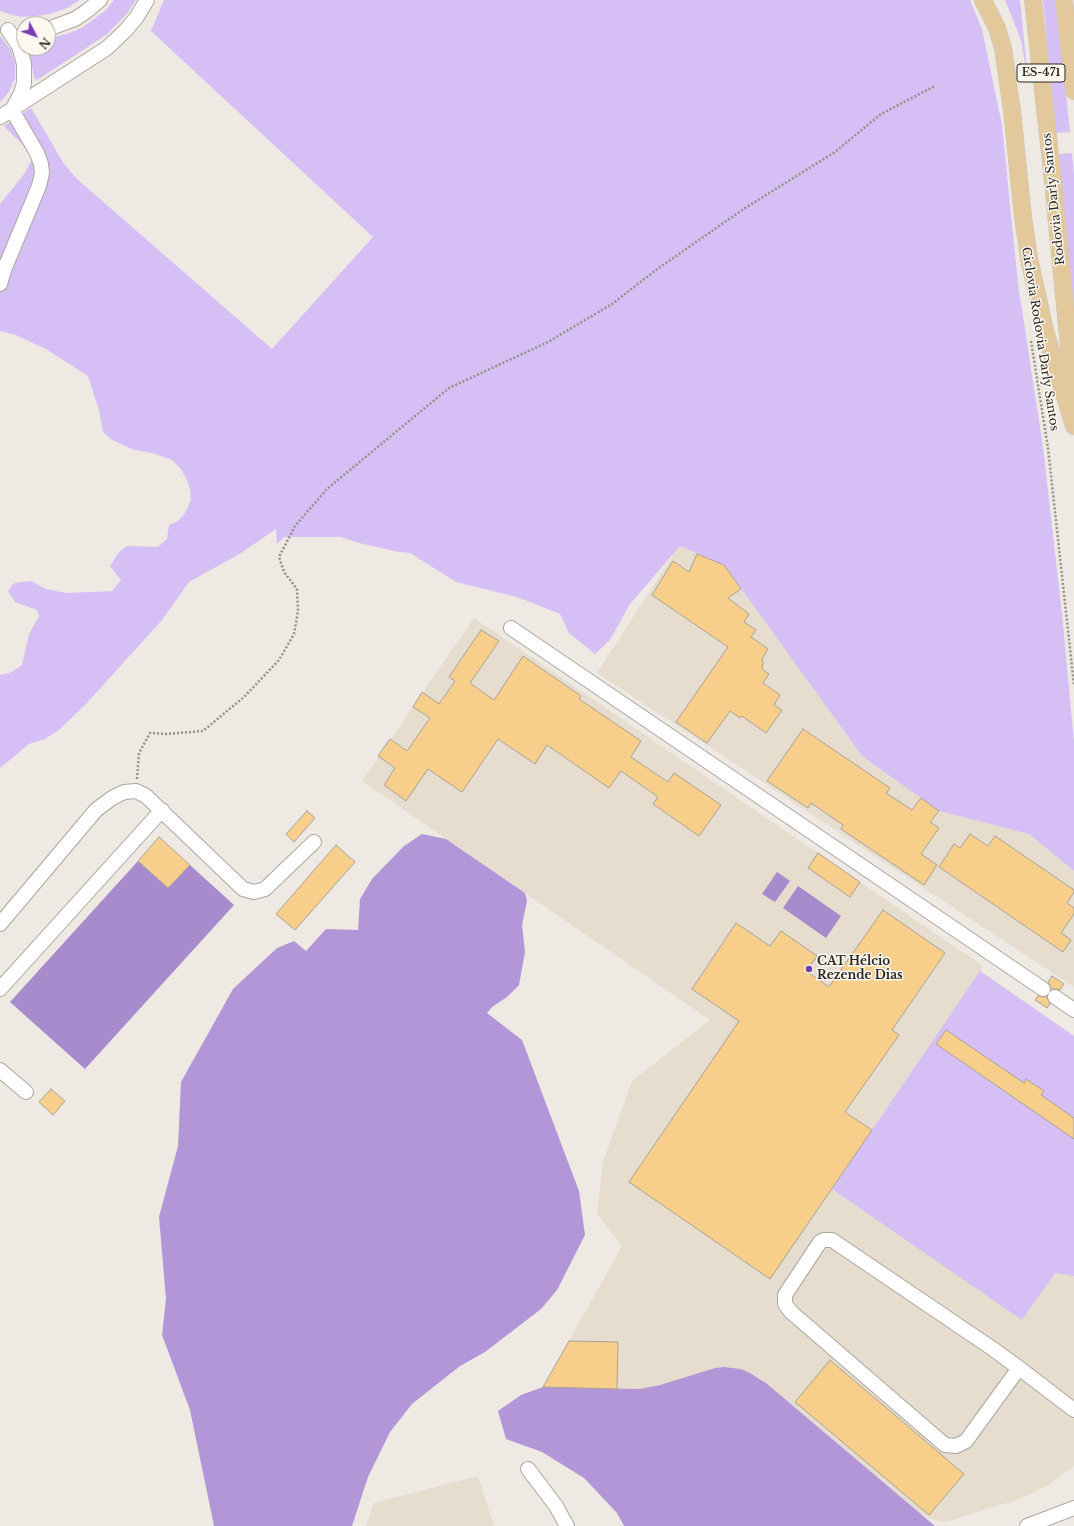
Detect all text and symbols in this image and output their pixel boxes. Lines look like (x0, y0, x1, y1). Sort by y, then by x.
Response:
north arrow (16, 16, 56, 56)
text: N (36, 35, 53, 52)
road number: ES-471 (1017, 64, 1065, 82)
street label: Rodovia Darly Santos (1040, 132, 1068, 266)
street label: Ciclovia Rodovia Darly Santos (1018, 246, 1062, 432)
place label: CAT Hélcio Rezende Dias (817, 955, 903, 983)
marker: CAT Hélcio Rezende Dias (804, 964, 814, 974)

